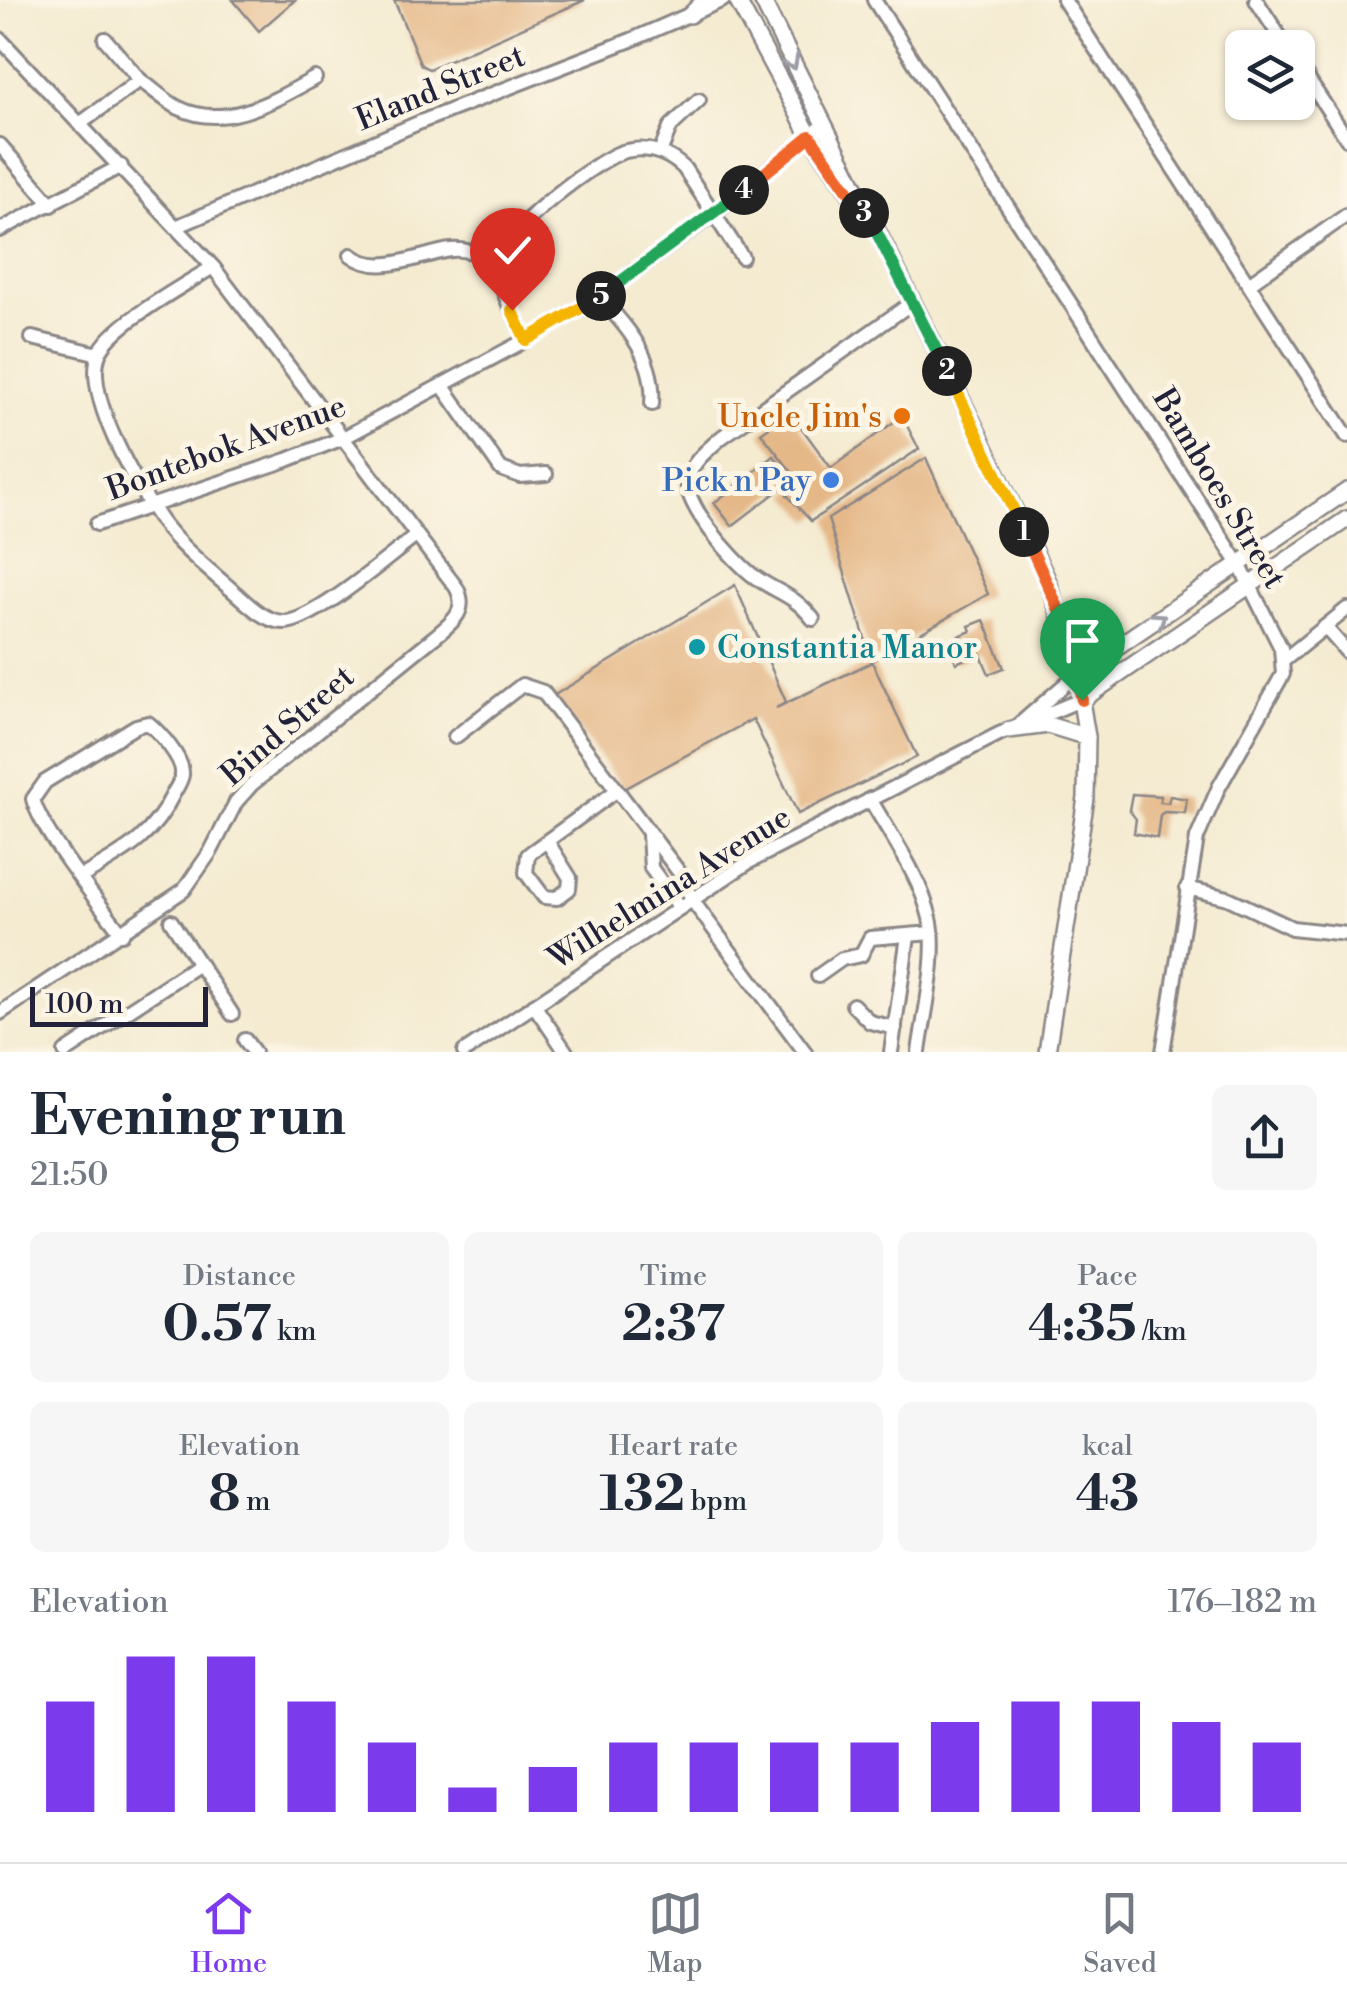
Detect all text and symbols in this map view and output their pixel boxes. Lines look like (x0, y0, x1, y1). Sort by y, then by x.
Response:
map controls (1225, 30, 1315, 120)
button: layers (1225, 30, 1315, 120)
street label: Eland Street (350, 36, 531, 140)
one-way arrow (780, 53, 799, 71)
pin: 4 (719, 165, 769, 215)
text: 4 (735, 172, 753, 207)
pin: 3 (839, 188, 889, 238)
text: 3 (856, 195, 872, 230)
pin (470, 208, 555, 311)
icon: check (485, 223, 540, 278)
pin: 5 (576, 271, 626, 321)
text: 5 (592, 278, 610, 313)
pin: 2 (922, 346, 972, 396)
text: 2 (938, 353, 956, 388)
street label: Bamboes Street (1143, 380, 1295, 596)
street label: Bontebok Avenue (100, 386, 351, 510)
place label: Uncle Jim's (717, 397, 882, 437)
marker: Uncle Jim's (891, 405, 913, 427)
place label: Pick n Pay (662, 461, 811, 501)
marker: Pick n Pay (820, 469, 842, 491)
pin: 1 (999, 507, 1049, 557)
text: 1 (1017, 514, 1031, 549)
pin (1040, 598, 1125, 701)
icon: arrive (1055, 613, 1110, 668)
one-way arrow (1148, 613, 1166, 632)
place label: Constantia Manor (717, 628, 978, 668)
marker: Constantia Manor (686, 636, 708, 658)
street label: Bind Street (212, 657, 363, 795)
street label: Wilhelmina Avenue (540, 797, 798, 979)
scale bar (30, 982, 208, 1026)
text: 100 m (45, 987, 124, 1022)
text: Evening run (30, 1083, 346, 1152)
button: share (1212, 1085, 1317, 1190)
text: 21:50 (30, 1155, 109, 1195)
text: Distance (183, 1259, 296, 1294)
text: Time (640, 1259, 707, 1294)
text: Pace (1077, 1259, 1138, 1294)
text: 0.57 (163, 1294, 272, 1356)
text: 2:37 (622, 1294, 725, 1356)
text: 4:35 (1028, 1294, 1137, 1356)
text: km (272, 1314, 316, 1349)
text: /km (1137, 1314, 1187, 1349)
text: Elevation (179, 1429, 300, 1464)
text: Heart rate (609, 1429, 738, 1464)
text: kcal (1082, 1429, 1133, 1464)
text: 8 (208, 1464, 240, 1526)
text: 132 (600, 1464, 685, 1526)
text: 43 (1076, 1464, 1139, 1526)
text: m (240, 1484, 271, 1519)
text: bpm (685, 1484, 747, 1519)
text: Elevation (30, 1582, 169, 1622)
text: 176–182 m (1168, 1582, 1317, 1622)
tab: Home (190, 1886, 267, 1981)
tab: Map (648, 1886, 703, 1981)
tab: Saved (1083, 1886, 1157, 1981)

